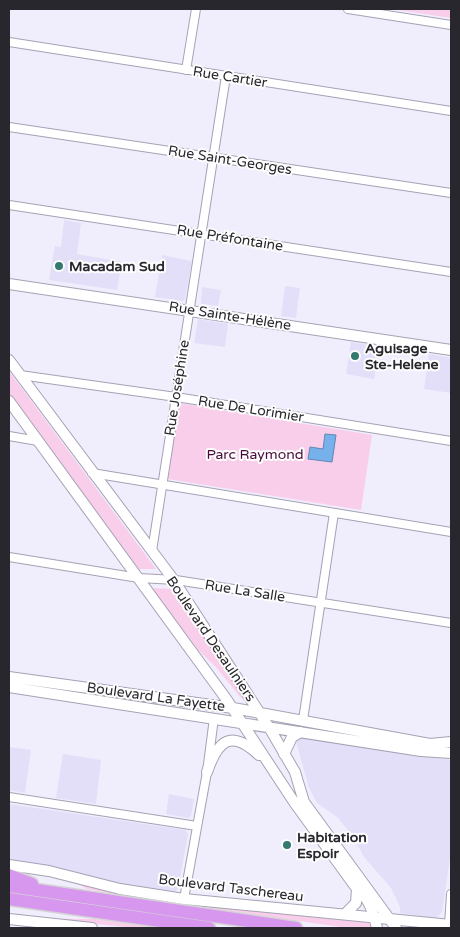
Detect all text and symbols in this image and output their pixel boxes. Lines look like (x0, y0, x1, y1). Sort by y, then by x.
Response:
street label: Rue Cartier (192, 63, 269, 91)
street label: Rue Saint-Georges (167, 142, 293, 178)
street label: Rue Préfontaine (176, 221, 284, 255)
place label: Macadam Sud (69, 258, 165, 275)
marker: Macadam Sud (53, 260, 65, 272)
street label: Rue Sainte-Hélène (168, 298, 292, 334)
street label: Rue Joséphine (161, 339, 193, 437)
place label: Aguisage Ste-Helene (365, 340, 438, 373)
marker: Aguisage Ste-Helene (349, 350, 361, 362)
street label: Rue De Lorimier (197, 392, 306, 426)
park label: Parc Raymond (206, 446, 304, 463)
street label: Boulevard Desaulniers (163, 573, 259, 705)
street label: Rue La Salle (204, 576, 286, 606)
street label: Boulevard La Fayette (86, 679, 226, 715)
place label: Habitation Espoir (297, 829, 367, 862)
marker: Habitation Espoir (281, 839, 293, 851)
street label: Boulevard Taschereau (157, 871, 305, 905)

